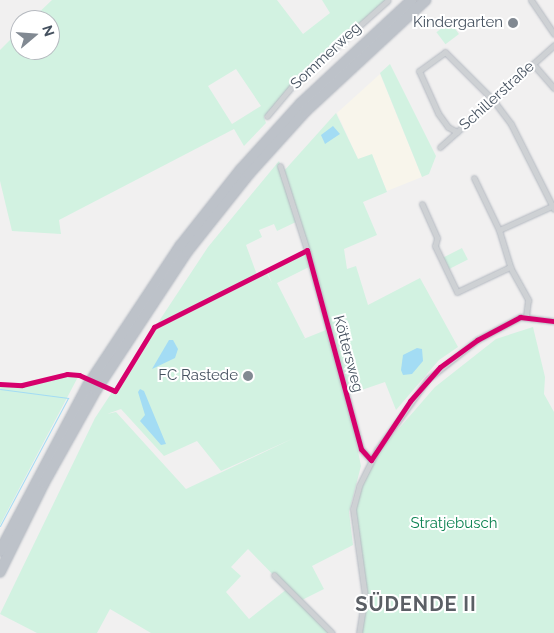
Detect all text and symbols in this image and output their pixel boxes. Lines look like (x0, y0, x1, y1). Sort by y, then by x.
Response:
north arrow (10, 10, 60, 60)
place label: Kindergarten (413, 14, 503, 32)
marker: Kindergarten (507, 17, 519, 29)
street label: Sommerweg (287, 19, 365, 93)
text: N (39, 23, 58, 38)
street label: Schillerstraße (456, 58, 538, 134)
street label: Köttersweg (329, 313, 367, 395)
place label: FC Rastede (158, 367, 238, 385)
marker: FC Rastede (242, 370, 254, 382)
park label: Stratjebusch (411, 515, 497, 533)
district label: SÜDENDE II (354, 592, 478, 616)

